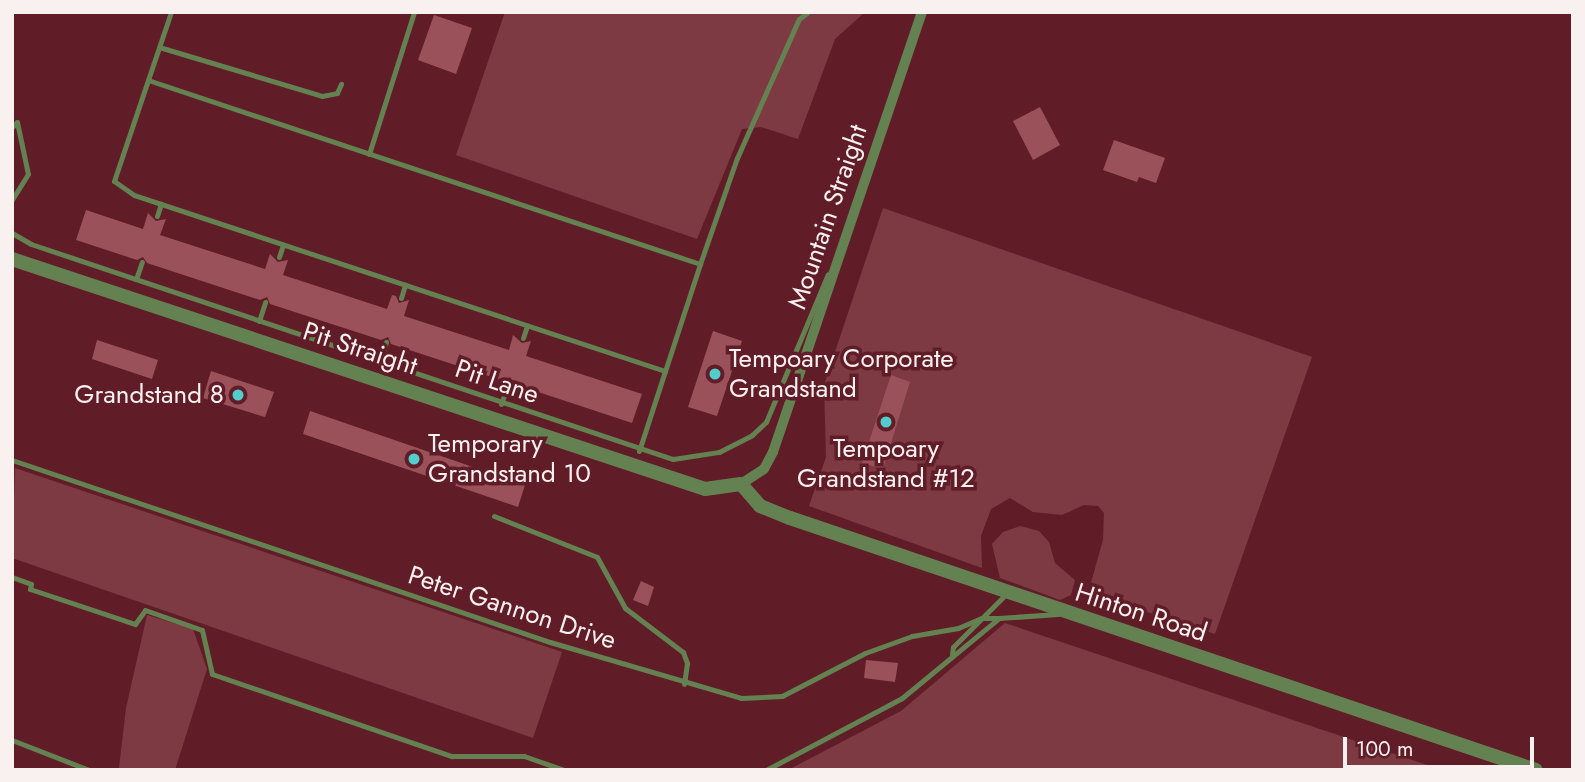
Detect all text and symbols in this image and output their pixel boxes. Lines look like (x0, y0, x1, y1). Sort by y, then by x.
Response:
street label: Mountain Straight (782, 121, 874, 313)
street label: Pit Straight (299, 316, 421, 382)
place label: Tempoary Corporate Grandstand (729, 343, 954, 404)
street label: Pit Lane (451, 353, 543, 411)
marker: Tempoary Corporate Grandstand (707, 366, 723, 382)
place label: Grandstand 8 (74, 379, 224, 411)
marker: Grandstand 8 (230, 387, 246, 403)
marker: Tempoary Grandstand #12 (878, 414, 894, 430)
place label: Temporary Grandstand 10 (428, 428, 591, 490)
place label: Tempoary Grandstand #12 (797, 433, 975, 494)
marker: Temporary Grandstand 10 (406, 451, 422, 467)
street label: Peter Gannon Drive (404, 560, 620, 656)
street label: Hinton Road (1071, 577, 1211, 649)
scale bar (1347, 722, 1538, 766)
text: 100 m (1356, 734, 1413, 764)

